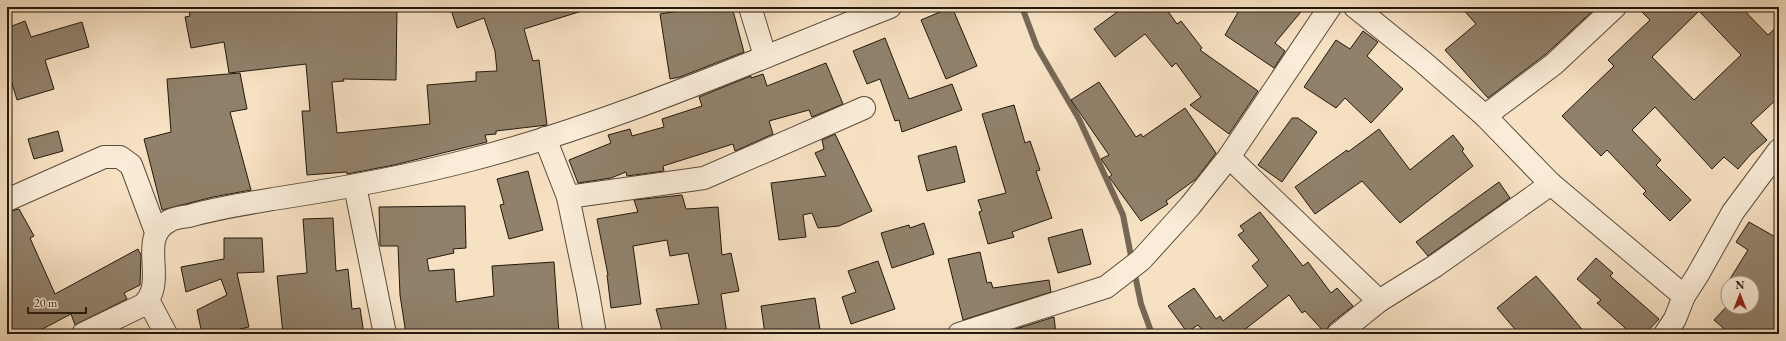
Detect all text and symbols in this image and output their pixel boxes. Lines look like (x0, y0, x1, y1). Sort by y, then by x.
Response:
north arrow (1720, 275, 1760, 315)
text: N (1736, 278, 1745, 292)
scale bar (28, 289, 86, 315)
text: 20 m (34, 295, 58, 311)

